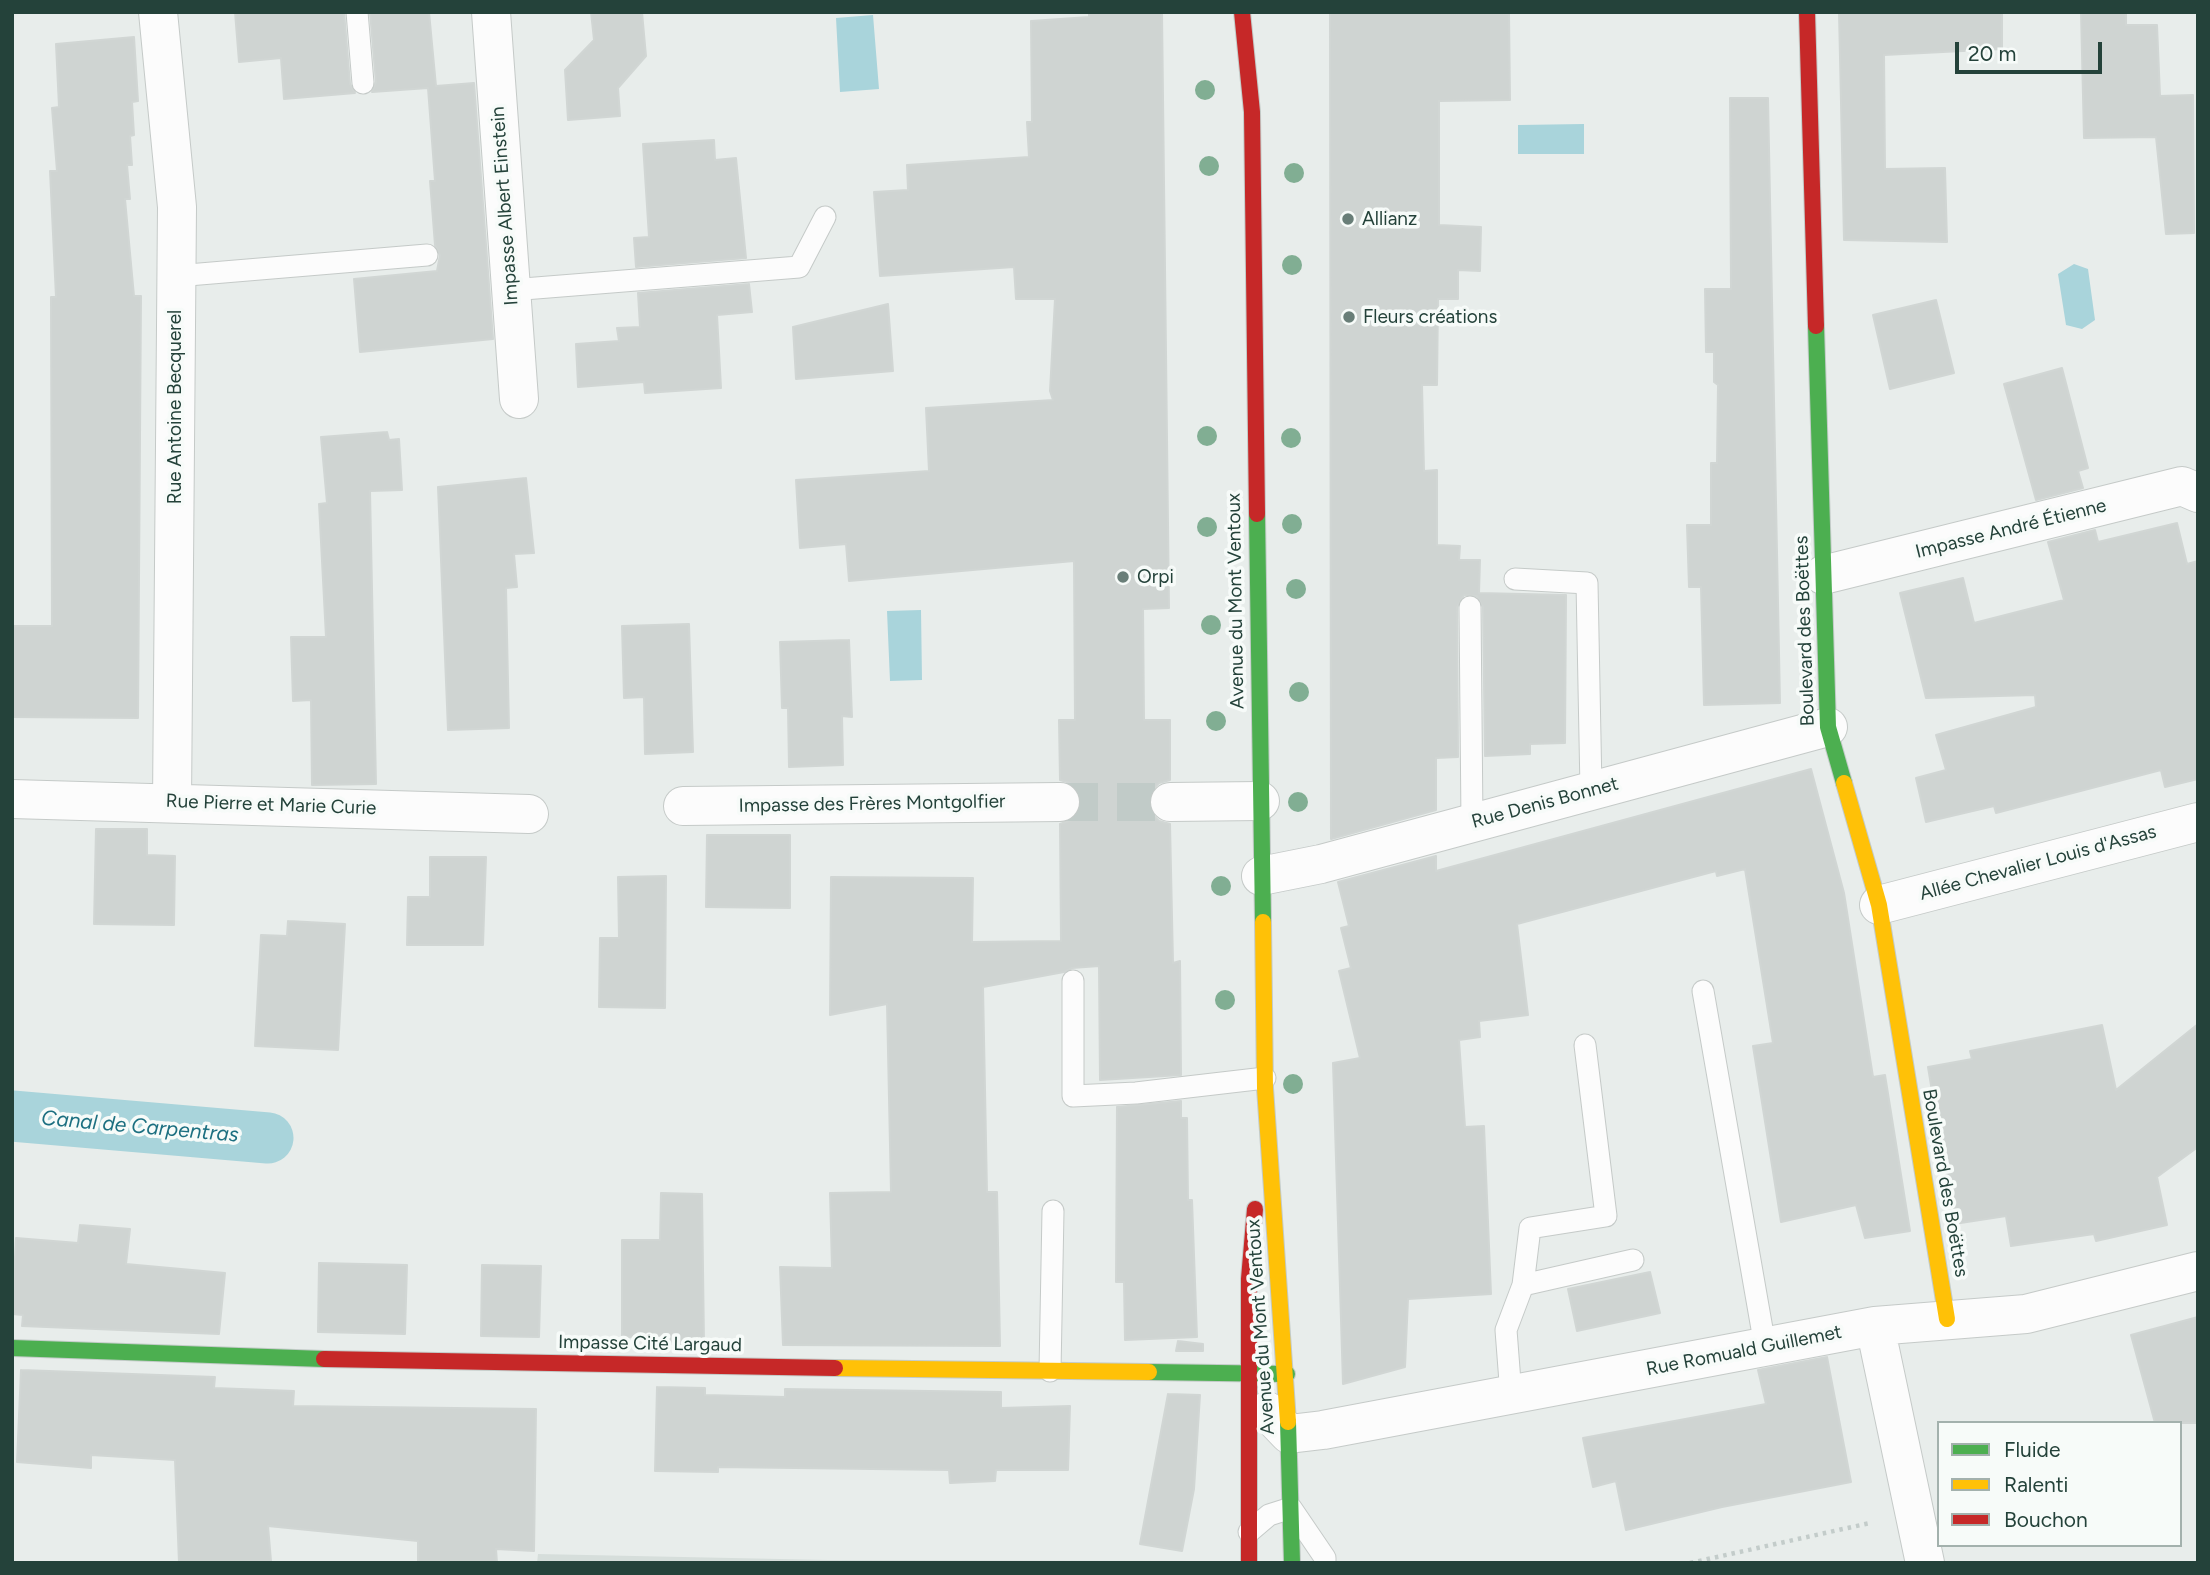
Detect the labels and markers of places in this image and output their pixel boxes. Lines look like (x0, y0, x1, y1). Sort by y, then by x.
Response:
place label: Allianz (1362, 208, 1417, 230)
marker: Allianz (1340, 211, 1356, 227)
place label: Fleurs créations (1363, 306, 1497, 328)
marker: Fleurs créations (1341, 309, 1357, 325)
place label: Orpi (1137, 566, 1174, 588)
marker: Orpi (1115, 569, 1131, 585)

